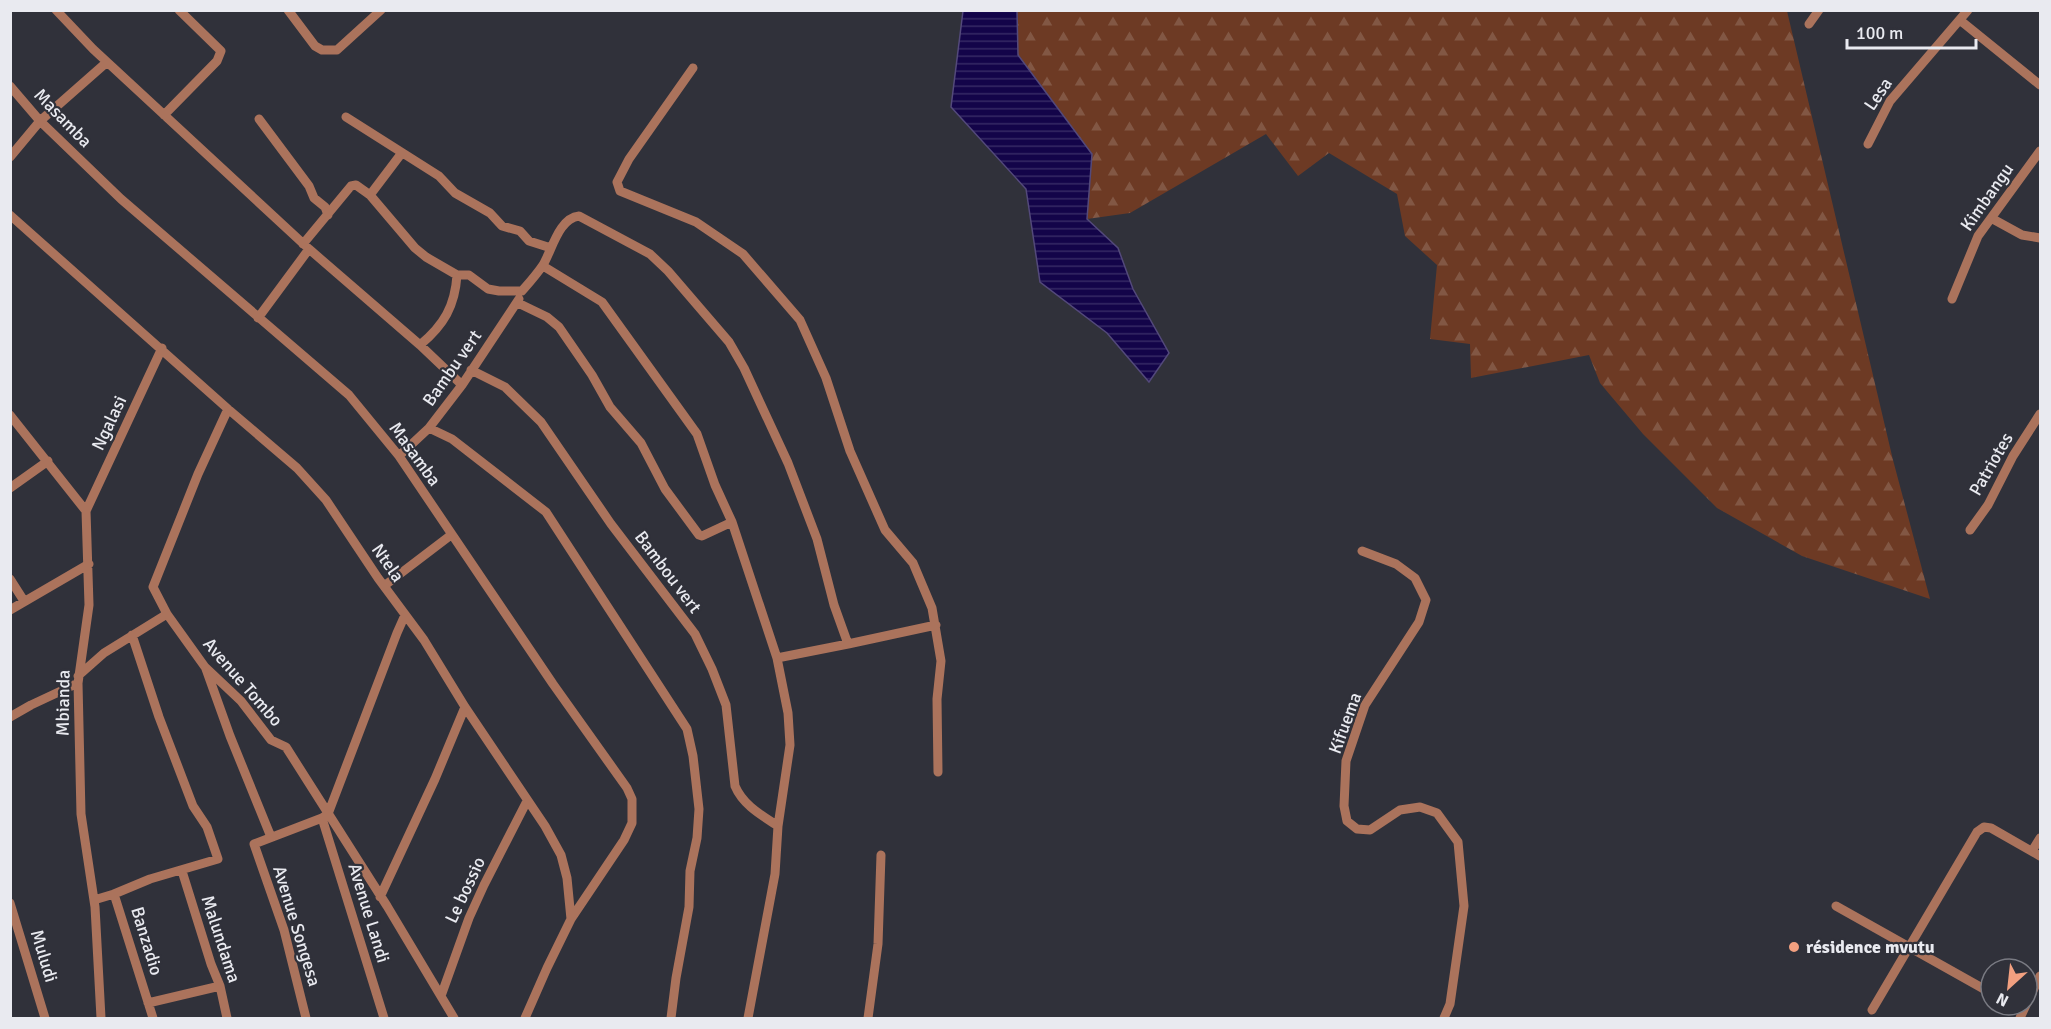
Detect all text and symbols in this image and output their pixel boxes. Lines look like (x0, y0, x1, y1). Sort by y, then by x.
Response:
scale bar (1847, 12, 1976, 50)
text: 100 m (1856, 22, 1903, 44)
street label: Lesa (1859, 73, 1897, 115)
street label: Masamba (30, 84, 96, 152)
street label: Kimbangu (1956, 159, 2018, 235)
street label: Bambu vert (418, 326, 486, 410)
street label: Ngalasi (87, 392, 131, 454)
street label: Masamba (384, 418, 446, 490)
street label: Patriotes (1964, 428, 2018, 499)
street label: Bambou vert (630, 527, 706, 617)
street label: Ntela (367, 540, 409, 586)
street label: Avenue Tombo (199, 633, 287, 731)
street label: Mbianda (51, 670, 75, 736)
street label: Kifuema (1324, 689, 1366, 757)
street label: Le bossio (440, 853, 490, 927)
street label: Avenue Landi (343, 861, 395, 965)
street label: Avenue Songesa (268, 863, 326, 989)
street label: Malundama (197, 893, 245, 985)
street label: Banzadio (126, 904, 168, 978)
street label: Muludi (26, 927, 62, 985)
place label: résidence mvutu (1806, 936, 1935, 958)
marker: résidence mvutu (1787, 940, 1801, 954)
north arrow (1979, 957, 2039, 1017)
text: N (1993, 988, 2012, 1011)

